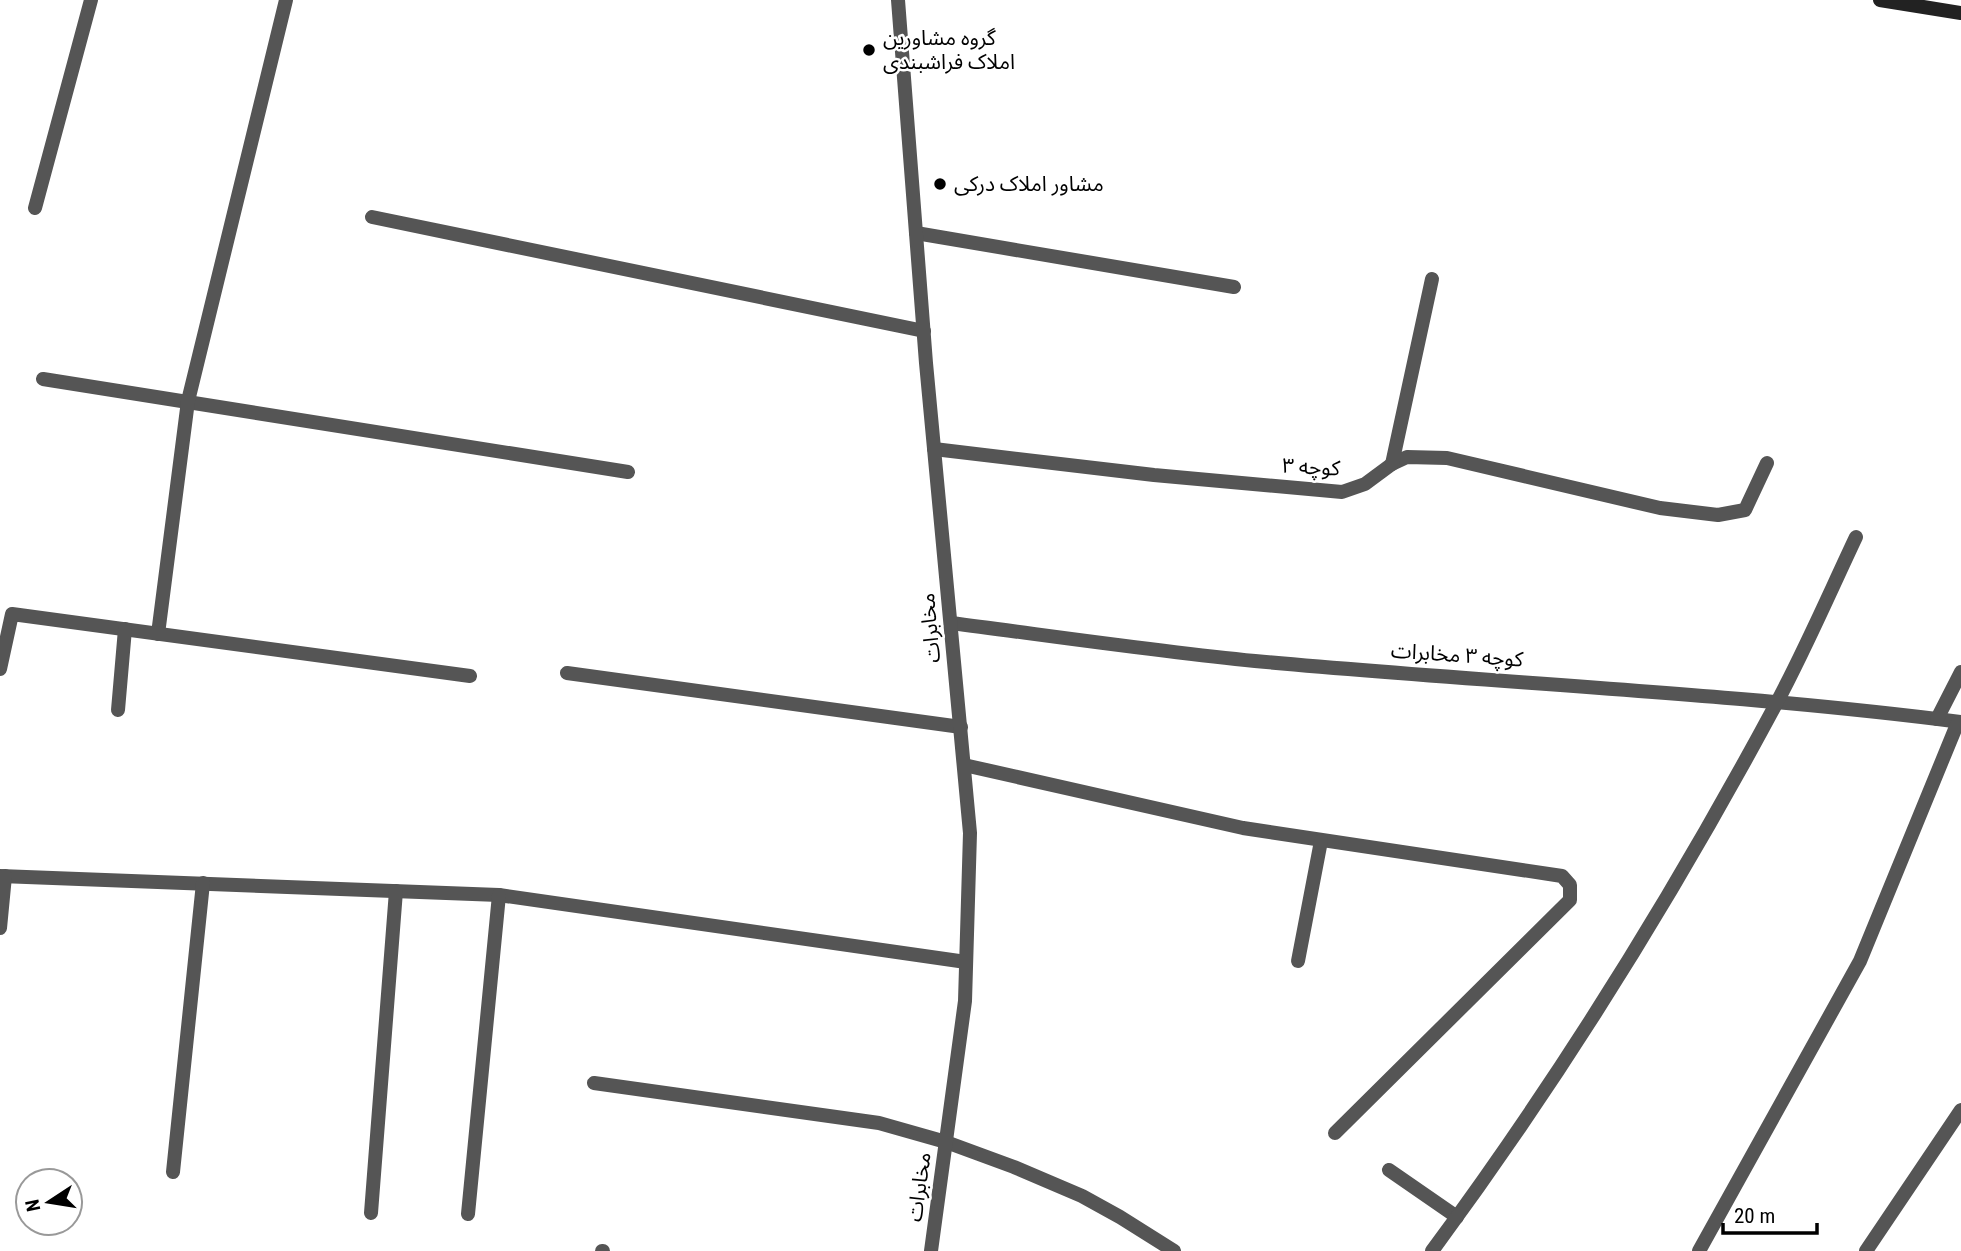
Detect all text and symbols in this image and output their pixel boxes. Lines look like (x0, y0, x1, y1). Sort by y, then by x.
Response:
place label: گروه مشاورین املاک فراشبندی (883, 26, 1015, 74)
marker: گروه مشاورین املاک فراشبندی (861, 42, 877, 58)
place label: مشاور املاک درکی (954, 172, 1104, 196)
marker: مشاور املاک درکی (932, 176, 948, 192)
street label: کوچه ۳ (1281, 453, 1341, 482)
street label: مخابرات (915, 592, 945, 664)
street label: کوچه ۳ مخابرات (1390, 638, 1524, 673)
street label: مخابرات (902, 1151, 936, 1223)
north arrow (14, 1167, 84, 1237)
scale bar (1723, 1192, 1818, 1236)
text: N (20, 1197, 45, 1214)
text: 20 m (1734, 1204, 1775, 1228)

